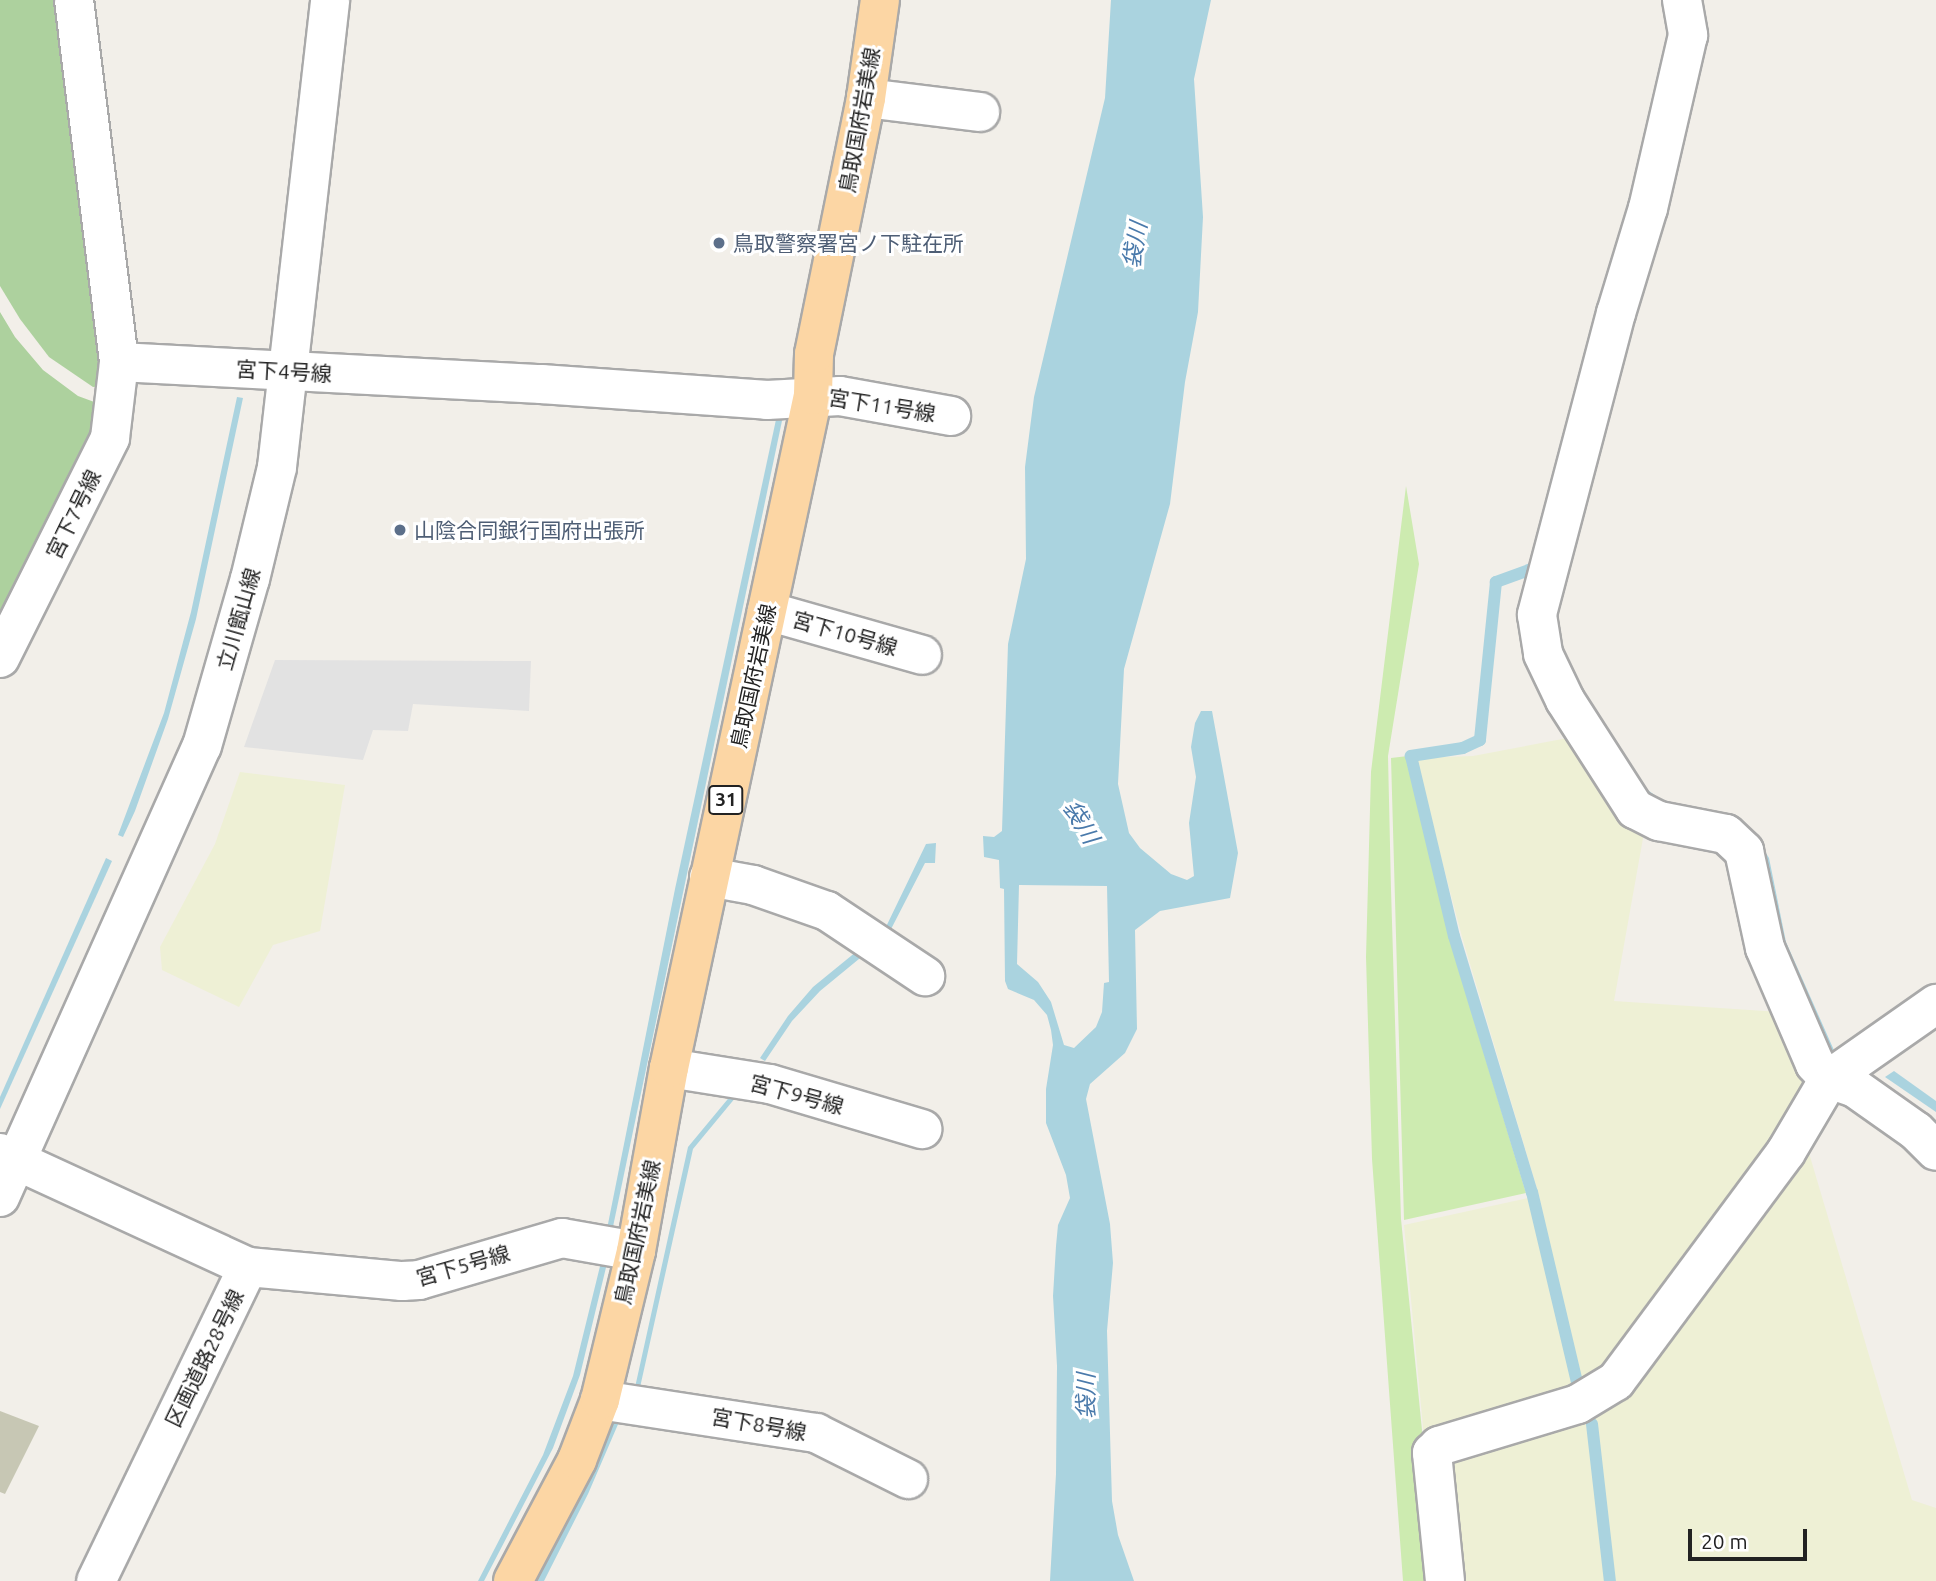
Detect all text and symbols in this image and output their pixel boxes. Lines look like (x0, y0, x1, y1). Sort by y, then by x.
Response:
street label: 鳥取国府岩美線 (834, 45, 884, 195)
water label: 袋川 (1117, 220, 1153, 270)
place label: 鳥取警察署宮ノ下駐在所 (733, 230, 964, 256)
marker: 鳥取警察署宮ノ下駐在所 (711, 235, 727, 251)
street label: 宮下4号線 (235, 356, 333, 386)
street label: 宮下11号線 (827, 384, 937, 426)
street label: 宮下7号線 (41, 465, 105, 563)
place label: 山陰合同銀行国府出張所 (414, 517, 645, 543)
marker: 山陰合同銀行国府出張所 (392, 522, 408, 538)
street label: 立川甑山線 (211, 565, 265, 673)
street label: 鳥取国府岩美線 (725, 601, 781, 751)
street label: 宮下10号線 (790, 606, 900, 660)
road number: 31 (707, 785, 745, 816)
water label: 袋川 (1057, 795, 1105, 849)
street label: 宮下9号線 (747, 1069, 847, 1119)
street label: 鳥取国府岩美線 (609, 1157, 665, 1307)
street label: 宮下5号線 (413, 1240, 513, 1290)
street label: 区画道路28号線 (160, 1285, 248, 1431)
water label: 袋川 (1072, 1373, 1100, 1419)
street label: 宮下8号線 (710, 1403, 808, 1445)
scale bar (1691, 1514, 1810, 1558)
text: 20 m (1701, 1529, 1748, 1553)

